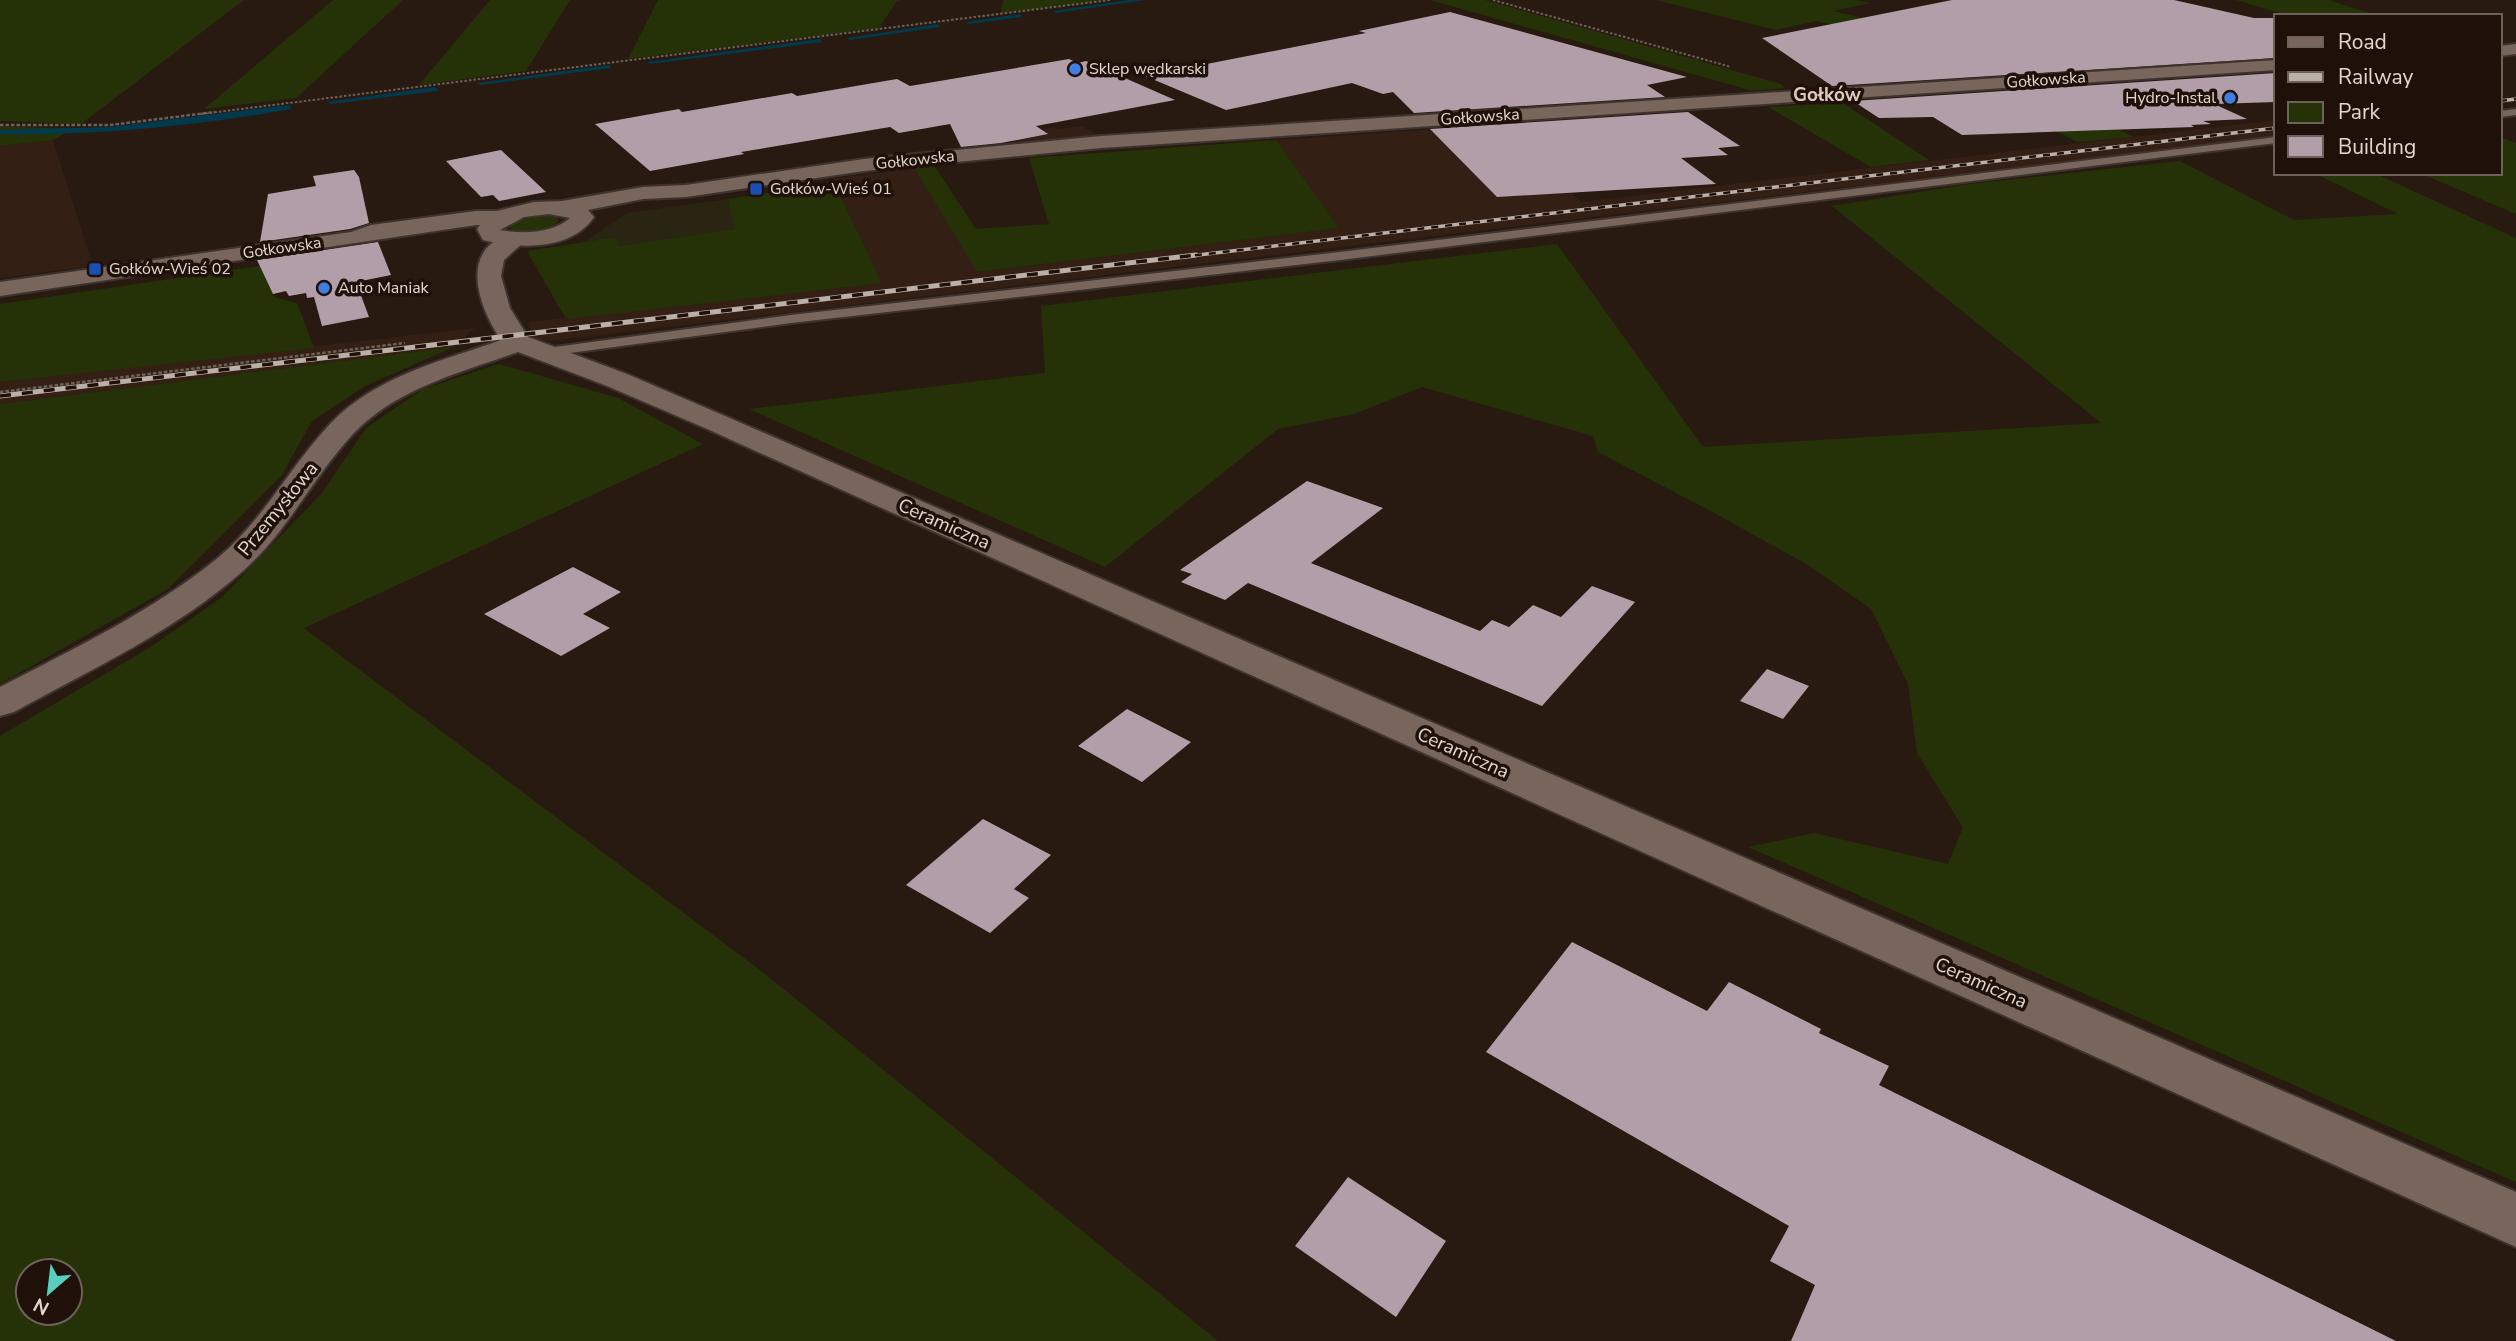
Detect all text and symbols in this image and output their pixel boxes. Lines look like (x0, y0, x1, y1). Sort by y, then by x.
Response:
legend (2274, 14, 2502, 175)
text: Road (2338, 28, 2387, 56)
place label: Sklep wędkarski (1089, 58, 1206, 80)
marker: Sklep wędkarski (1067, 61, 1083, 77)
text: Railway (2338, 63, 2413, 91)
street label: Gołkowska (2006, 66, 2086, 94)
district label: Gołków (1793, 82, 1862, 108)
place label: Hydro-Instal (2125, 87, 2216, 109)
marker: Hydro-Instal (2222, 90, 2238, 106)
text: Park (2338, 98, 2380, 126)
street label: Gołkowska (1440, 103, 1520, 131)
text: Building (2338, 133, 2416, 161)
street label: Gołkowska (874, 145, 956, 175)
place label: Gołków-Wieś 01 (770, 178, 892, 200)
marker: Gołków-Wieś 01 (748, 181, 764, 197)
street label: Gołkowska (241, 232, 323, 264)
place label: Gołków-Wieś 02 (109, 258, 231, 280)
marker: Gołków-Wieś 02 (87, 261, 103, 277)
place label: Auto Maniak (338, 277, 430, 299)
marker: Auto Maniak (316, 280, 332, 296)
street label: Przemysłowa (232, 456, 324, 562)
street label: Ceramiczna (894, 492, 994, 556)
street label: Ceramiczna (1413, 721, 1513, 785)
street label: Ceramiczna (1931, 951, 2031, 1015)
north arrow (14, 1257, 84, 1327)
text: N (29, 1291, 54, 1321)

